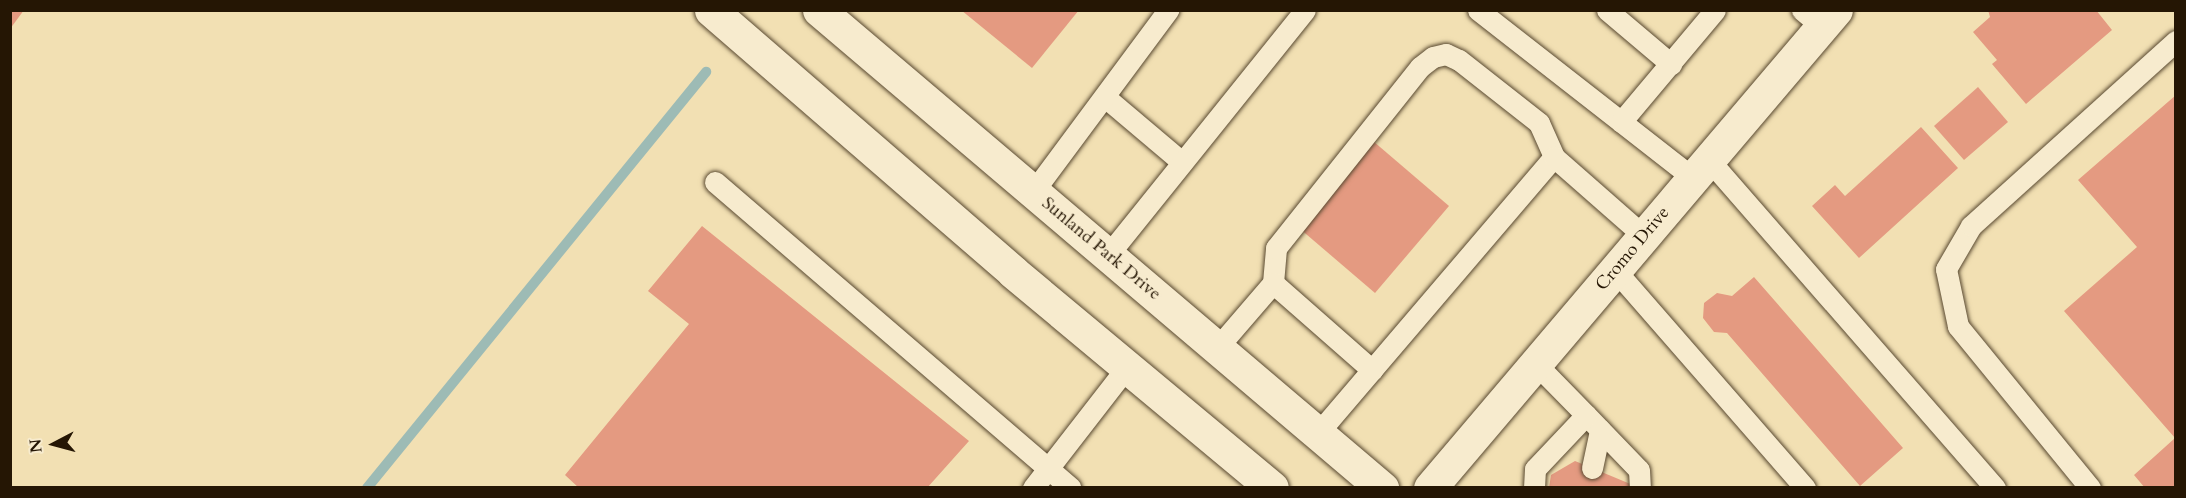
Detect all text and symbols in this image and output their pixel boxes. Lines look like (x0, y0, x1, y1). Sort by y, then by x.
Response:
street label: Sunland Park Drive (1037, 193, 1165, 305)
street label: Cromo Drive (1592, 202, 1674, 296)
north arrow (24, 414, 84, 474)
text: N (24, 438, 48, 454)

